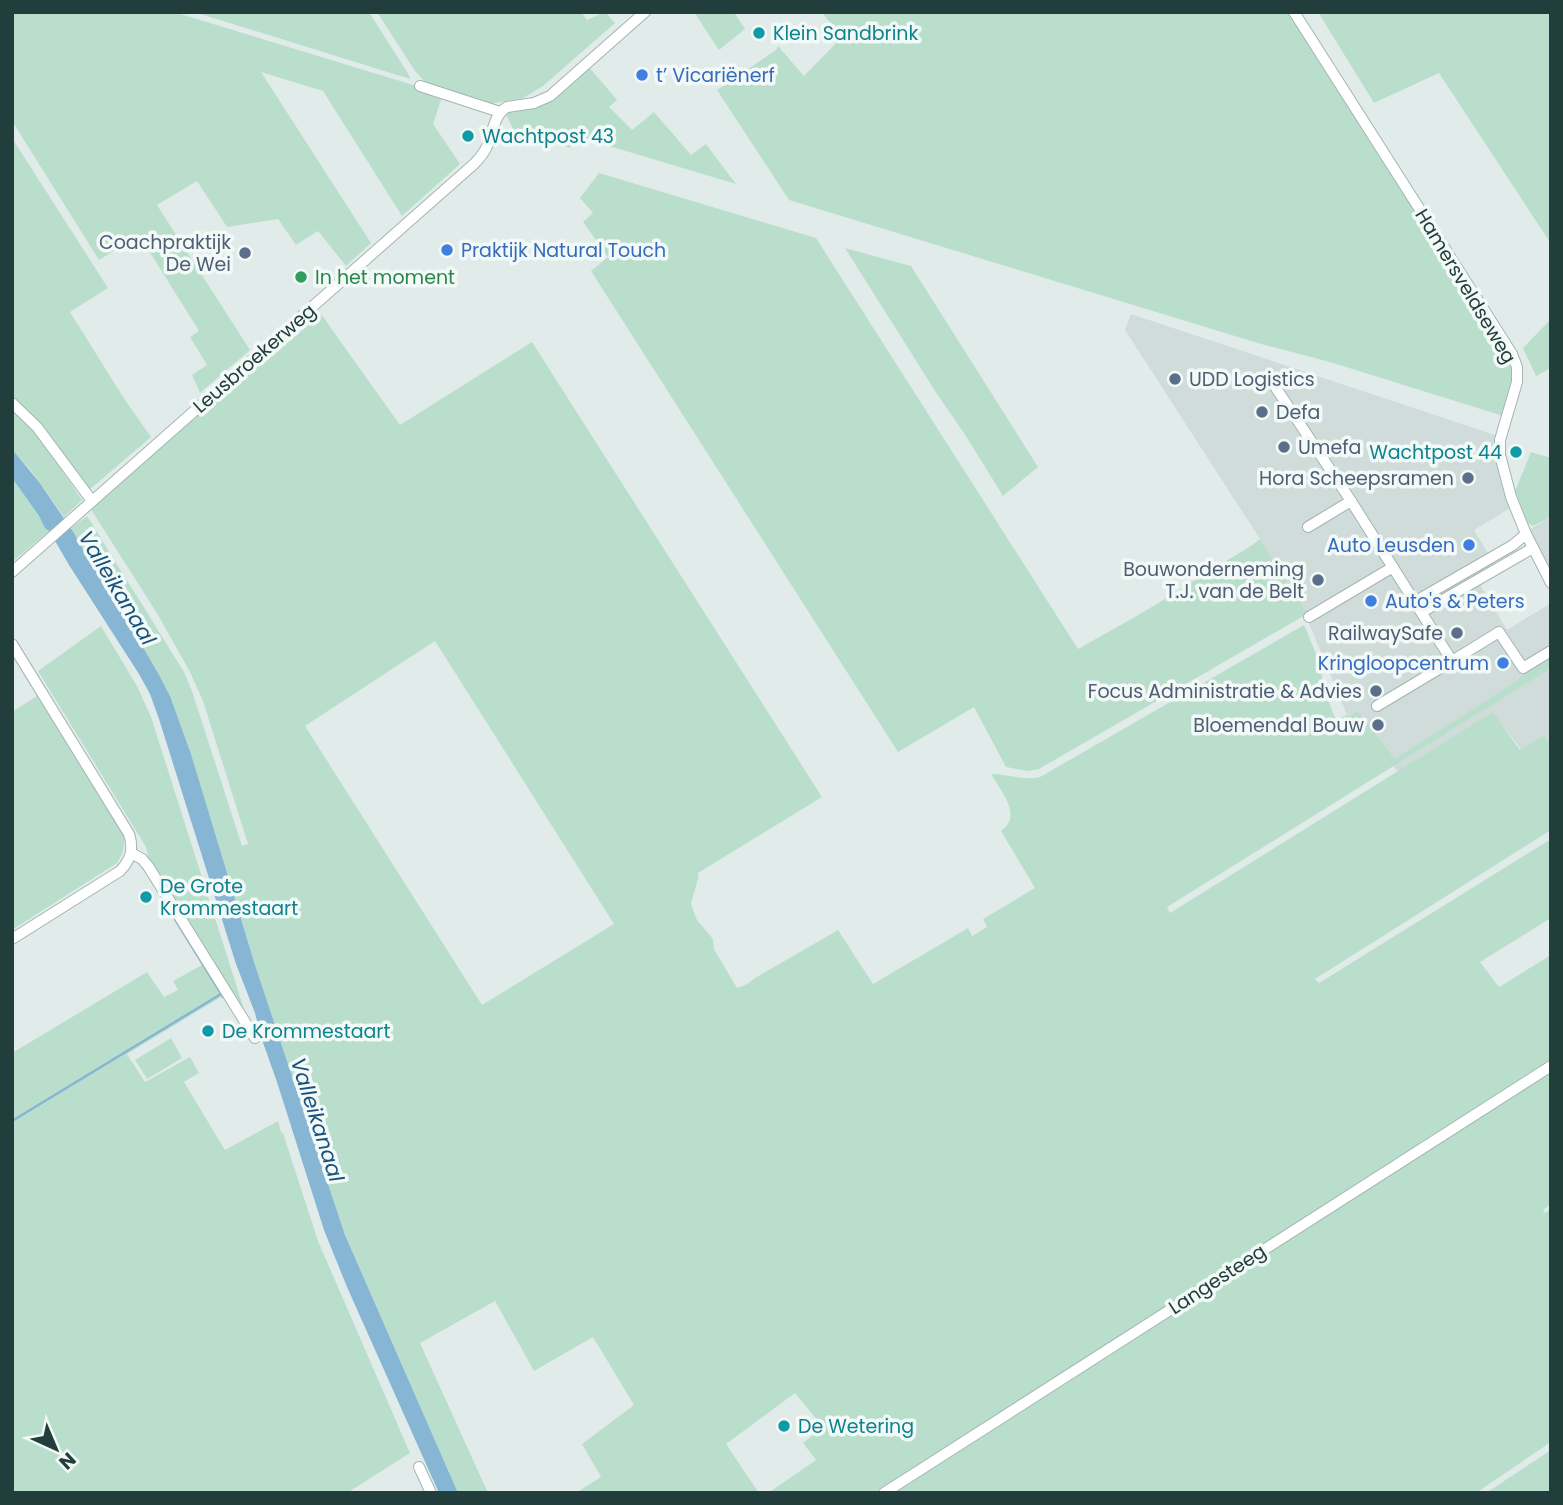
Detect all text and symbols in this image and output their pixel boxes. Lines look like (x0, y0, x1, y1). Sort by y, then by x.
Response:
place label: Klein Sandbrink (773, 20, 919, 47)
marker: Klein Sandbrink (751, 25, 767, 41)
place label: t’ Vicariënerf (656, 62, 775, 89)
marker: t’ Vicariënerf (634, 67, 650, 83)
place label: Wachtpost 43 (482, 123, 614, 150)
marker: Wachtpost 43 (460, 128, 476, 144)
street label: Hamersveldseweg (1409, 204, 1523, 369)
place label: Coachpraktijk De Wei (99, 229, 231, 278)
place label: Praktijk Natural Touch (461, 237, 666, 264)
marker: Praktijk Natural Touch (439, 242, 455, 258)
marker: Coachpraktijk De Wei (237, 245, 253, 261)
place label: In het moment (315, 264, 455, 291)
marker: In het moment (293, 269, 309, 285)
street label: Leusbroekerweg (187, 297, 322, 419)
place label: UDD Logistics (1189, 366, 1315, 393)
marker: UDD Logistics (1167, 371, 1183, 387)
place label: Defa (1276, 399, 1320, 426)
marker: Defa (1254, 404, 1270, 420)
place label: Umefa (1298, 434, 1361, 461)
marker: Umefa (1276, 439, 1292, 455)
place label: Wachtpost 44 (1369, 439, 1502, 466)
marker: Wachtpost 44 (1508, 444, 1524, 460)
place label: Hora Scheepsramen (1259, 465, 1454, 492)
marker: Hora Scheepsramen (1460, 470, 1476, 486)
water label: Valleikanaal (72, 525, 163, 651)
place label: Auto Leusden (1327, 532, 1455, 559)
marker: Auto Leusden (1461, 537, 1477, 553)
place label: Bouwonderneming T.J. van de Belt (1123, 556, 1304, 605)
marker: Bouwonderneming T.J. van de Belt (1310, 572, 1326, 588)
place label: Auto's & Peters (1385, 588, 1525, 615)
marker: Auto's & Peters (1363, 593, 1379, 609)
place label: RailwaySafe (1328, 620, 1443, 647)
marker: RailwaySafe (1449, 625, 1465, 641)
place label: Kringloopcentrum (1318, 650, 1489, 677)
marker: Kringloopcentrum (1495, 655, 1511, 671)
place label: Focus Administratie & Advies (1088, 678, 1362, 705)
marker: Focus Administratie & Advies (1368, 683, 1384, 699)
place label: Bloemendal Bouw (1193, 712, 1364, 739)
marker: Bloemendal Bouw (1370, 717, 1386, 733)
place label: De Grote Krommestaart (160, 873, 298, 922)
marker: De Grote Krommestaart (138, 889, 154, 905)
place label: De Krommestaart (222, 1018, 390, 1045)
marker: De Krommestaart (200, 1023, 216, 1039)
water label: Valleikanaal (284, 1054, 351, 1186)
street label: Langesteeg (1163, 1238, 1271, 1321)
place label: De Wetering (798, 1413, 914, 1440)
north arrow (21, 1414, 91, 1484)
marker: De Wetering (776, 1418, 792, 1434)
text: N (53, 1446, 82, 1476)

